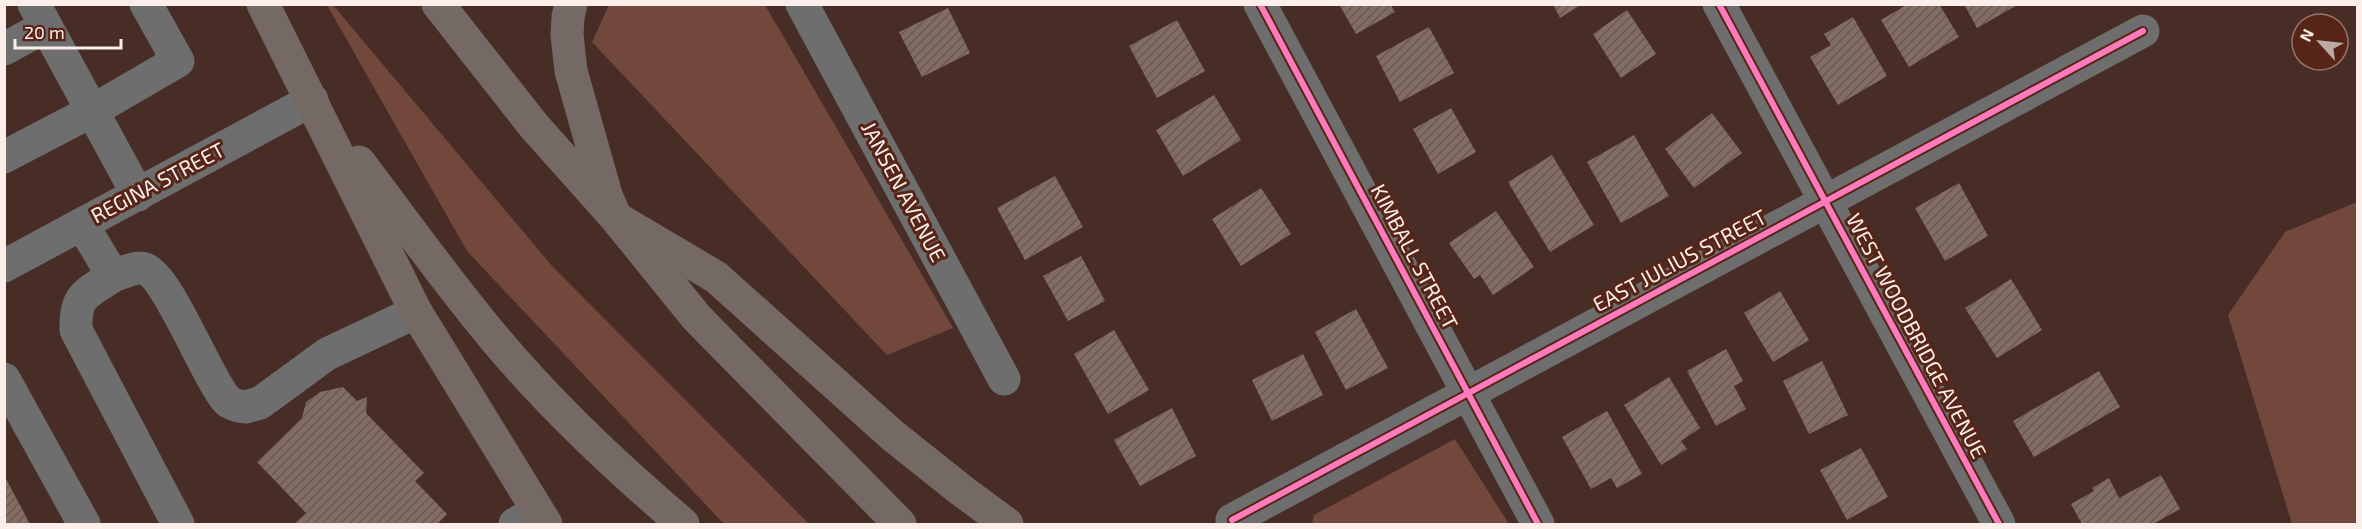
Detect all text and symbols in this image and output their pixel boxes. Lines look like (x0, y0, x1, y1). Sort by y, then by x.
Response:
scale bar (15, 12, 122, 50)
north arrow (2290, 12, 2350, 72)
text: 20 m (24, 21, 65, 43)
text: N (2295, 25, 2317, 44)
street label: JANSEN AVENUE (857, 117, 952, 266)
street label: REGINA STREET (86, 136, 229, 227)
street label: KIMBALL STREET (1367, 179, 1464, 333)
street label: EAST JULIUS STREET (1588, 203, 1770, 316)
street label: WEST WOODBRIDGE AVENUE (1842, 209, 1993, 462)

